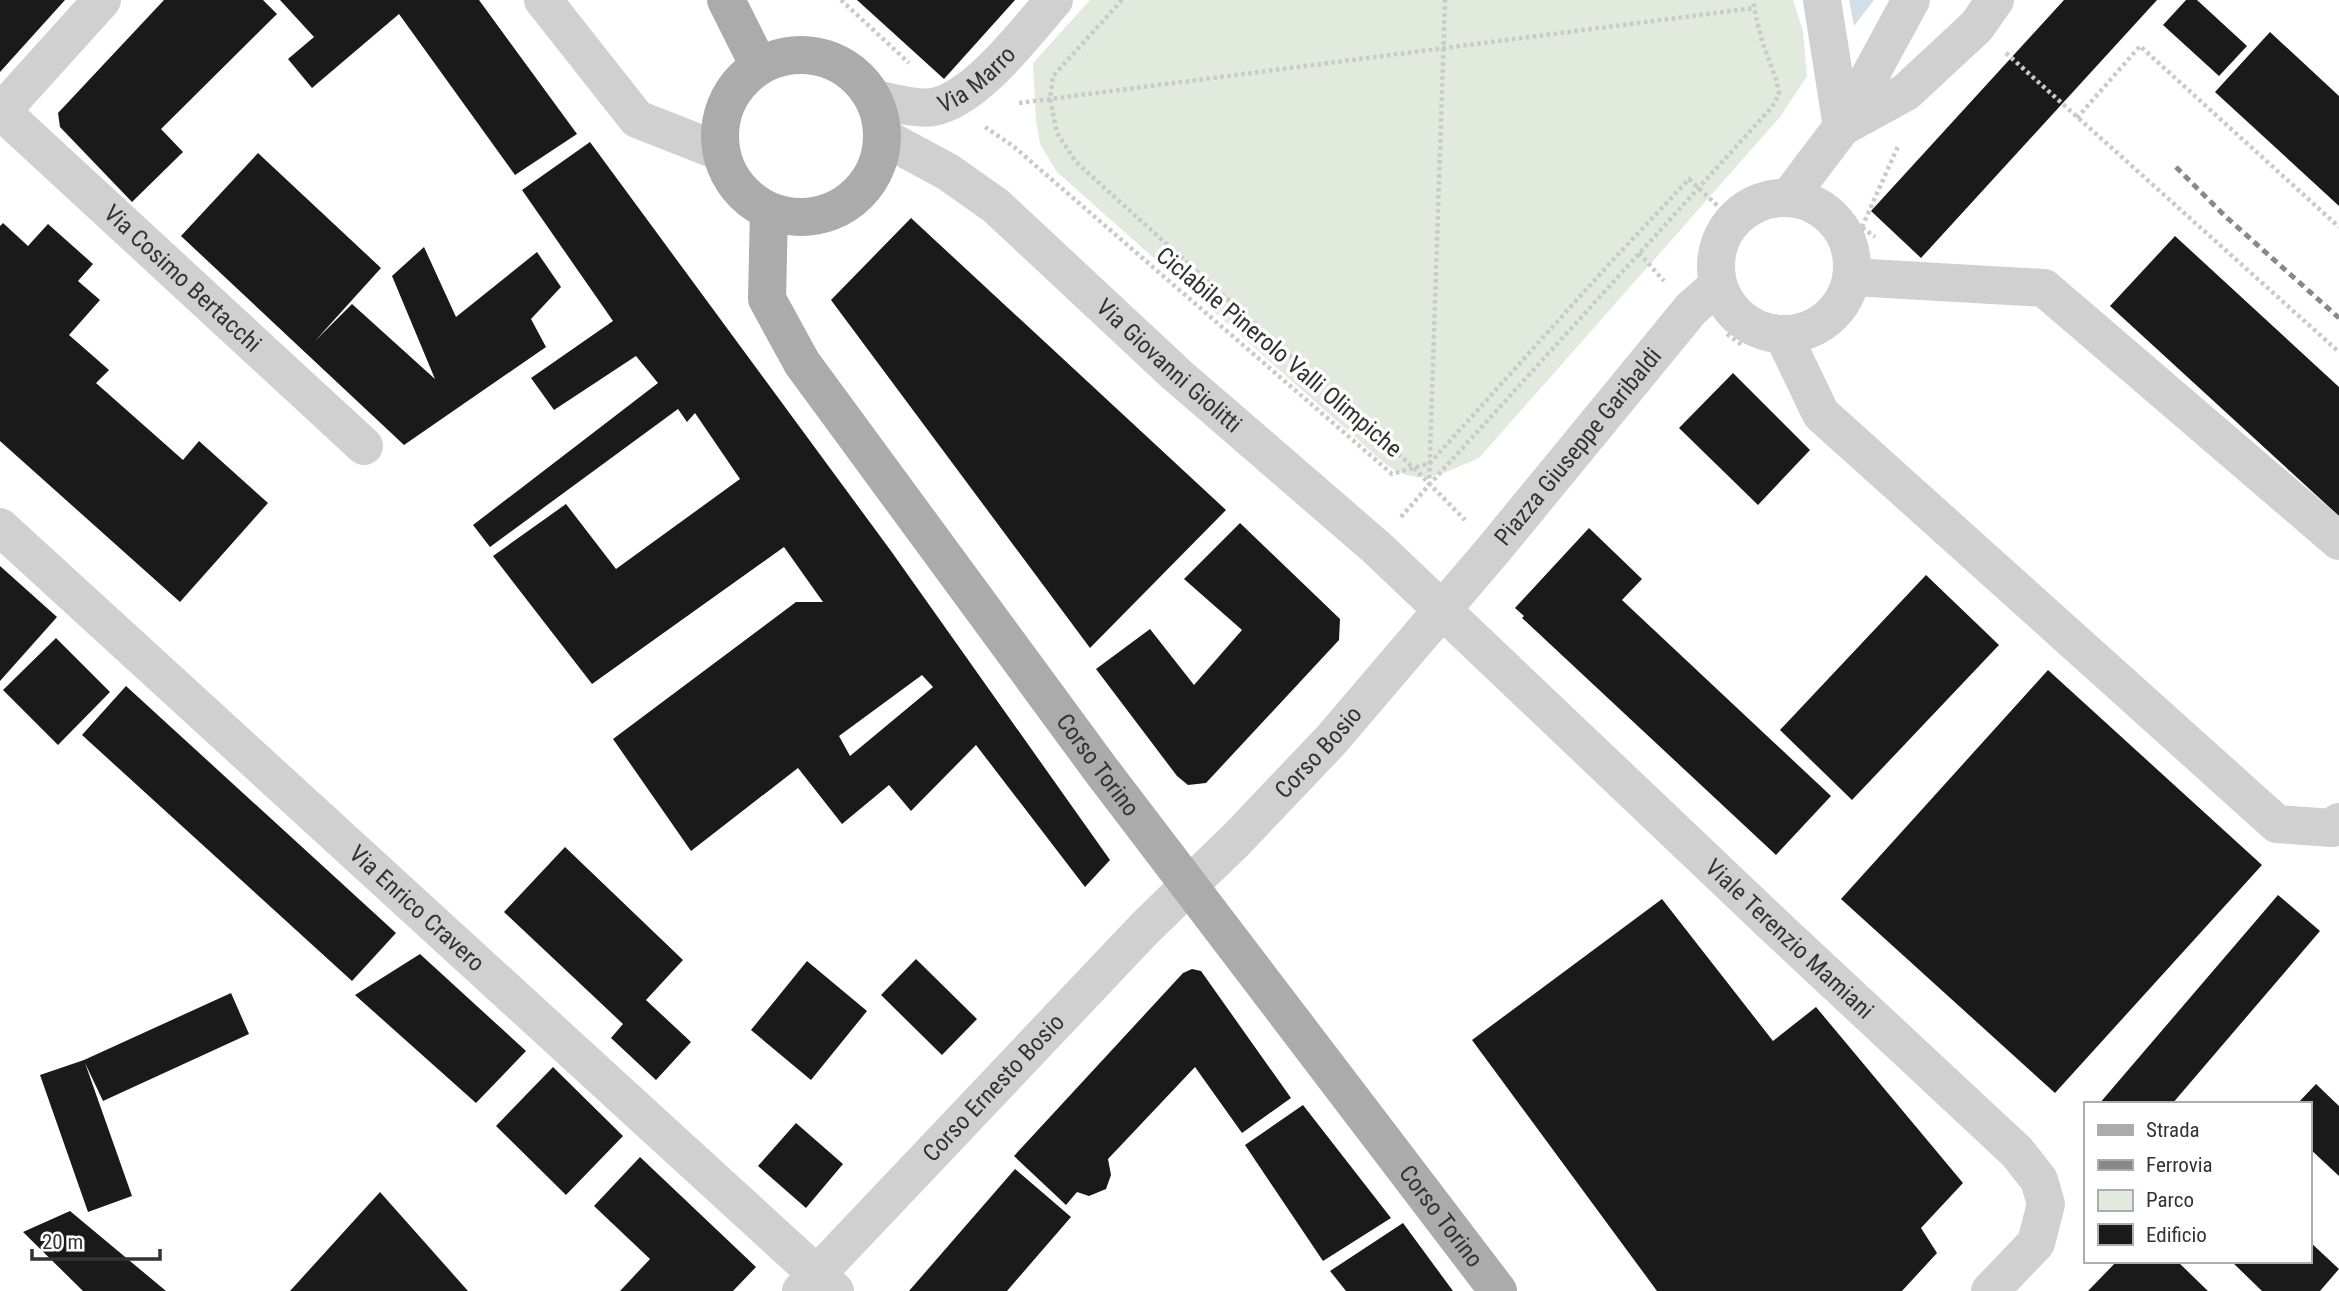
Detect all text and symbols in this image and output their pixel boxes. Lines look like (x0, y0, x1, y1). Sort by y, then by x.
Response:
street label: Via Marro (934, 40, 1021, 119)
street label: Via Cosimo Bertacchi (98, 199, 267, 358)
street label: Ciclabile Pinerolo Valli Olimpiche (1151, 241, 1407, 463)
street label: Via Giovanni Giolitti (1091, 293, 1247, 438)
street label: Piazza Giuseppe Garibaldi (1489, 342, 1667, 551)
street label: Corso Bosio (1269, 701, 1368, 804)
street label: Corso Torino (1050, 708, 1145, 822)
street label: Via Enrico Cravero (343, 840, 490, 977)
street label: Viale Terenzio Mamiani (1699, 853, 1879, 1025)
street label: Corso Ernesto Bosio (917, 1008, 1070, 1167)
legend (2084, 1102, 2311, 1263)
text: Strada (2146, 1118, 2200, 1142)
text: Ferrovia (2146, 1153, 2213, 1177)
street label: Corso Torino (1393, 1160, 1489, 1273)
text: Parco (2146, 1188, 2194, 1212)
scale bar (32, 1218, 159, 1262)
text: Edificio (2146, 1223, 2207, 1247)
text: 20 m (42, 1230, 83, 1254)

